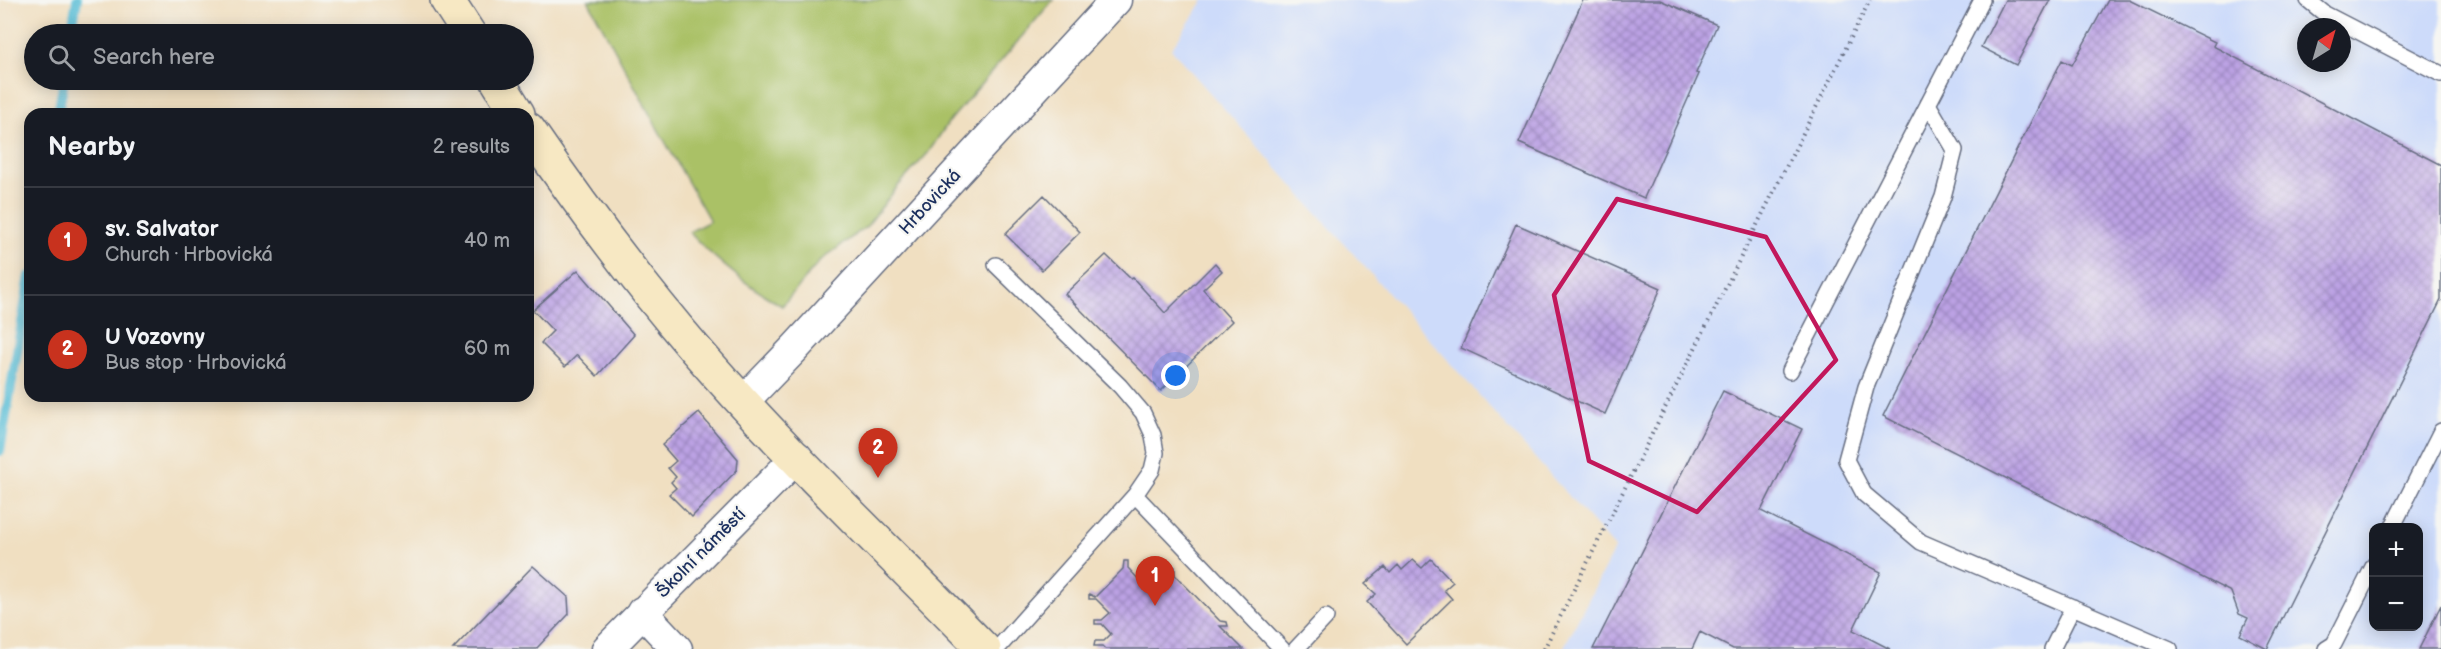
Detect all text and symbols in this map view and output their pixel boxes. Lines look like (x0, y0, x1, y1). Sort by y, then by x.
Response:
north arrow (2297, 18, 2351, 72)
search box (24, 24, 534, 90)
icon: search (45, 41, 78, 74)
text: Search here (93, 44, 215, 71)
text: Nearby (48, 132, 135, 163)
text: 2 results (433, 135, 510, 159)
street label: Hrbovická (895, 165, 965, 239)
text: sv. Salvator (105, 216, 218, 243)
text: 1 (63, 229, 72, 253)
text: 40 m (464, 229, 510, 253)
text: Church · Hrbovická (105, 243, 273, 267)
text: U Vozovny (105, 324, 205, 351)
text: 2 (62, 337, 73, 361)
text: 60 m (464, 337, 510, 361)
text: Bus stop · Hrbovická (105, 351, 287, 375)
your location (1161, 361, 1190, 390)
pin: 2 (858, 428, 898, 478)
street label: Školní náměstí (651, 503, 751, 602)
map controls (2369, 523, 2423, 631)
button: + (2369, 523, 2423, 577)
pin: 1 (1136, 556, 1174, 606)
button: − (2369, 577, 2423, 631)

